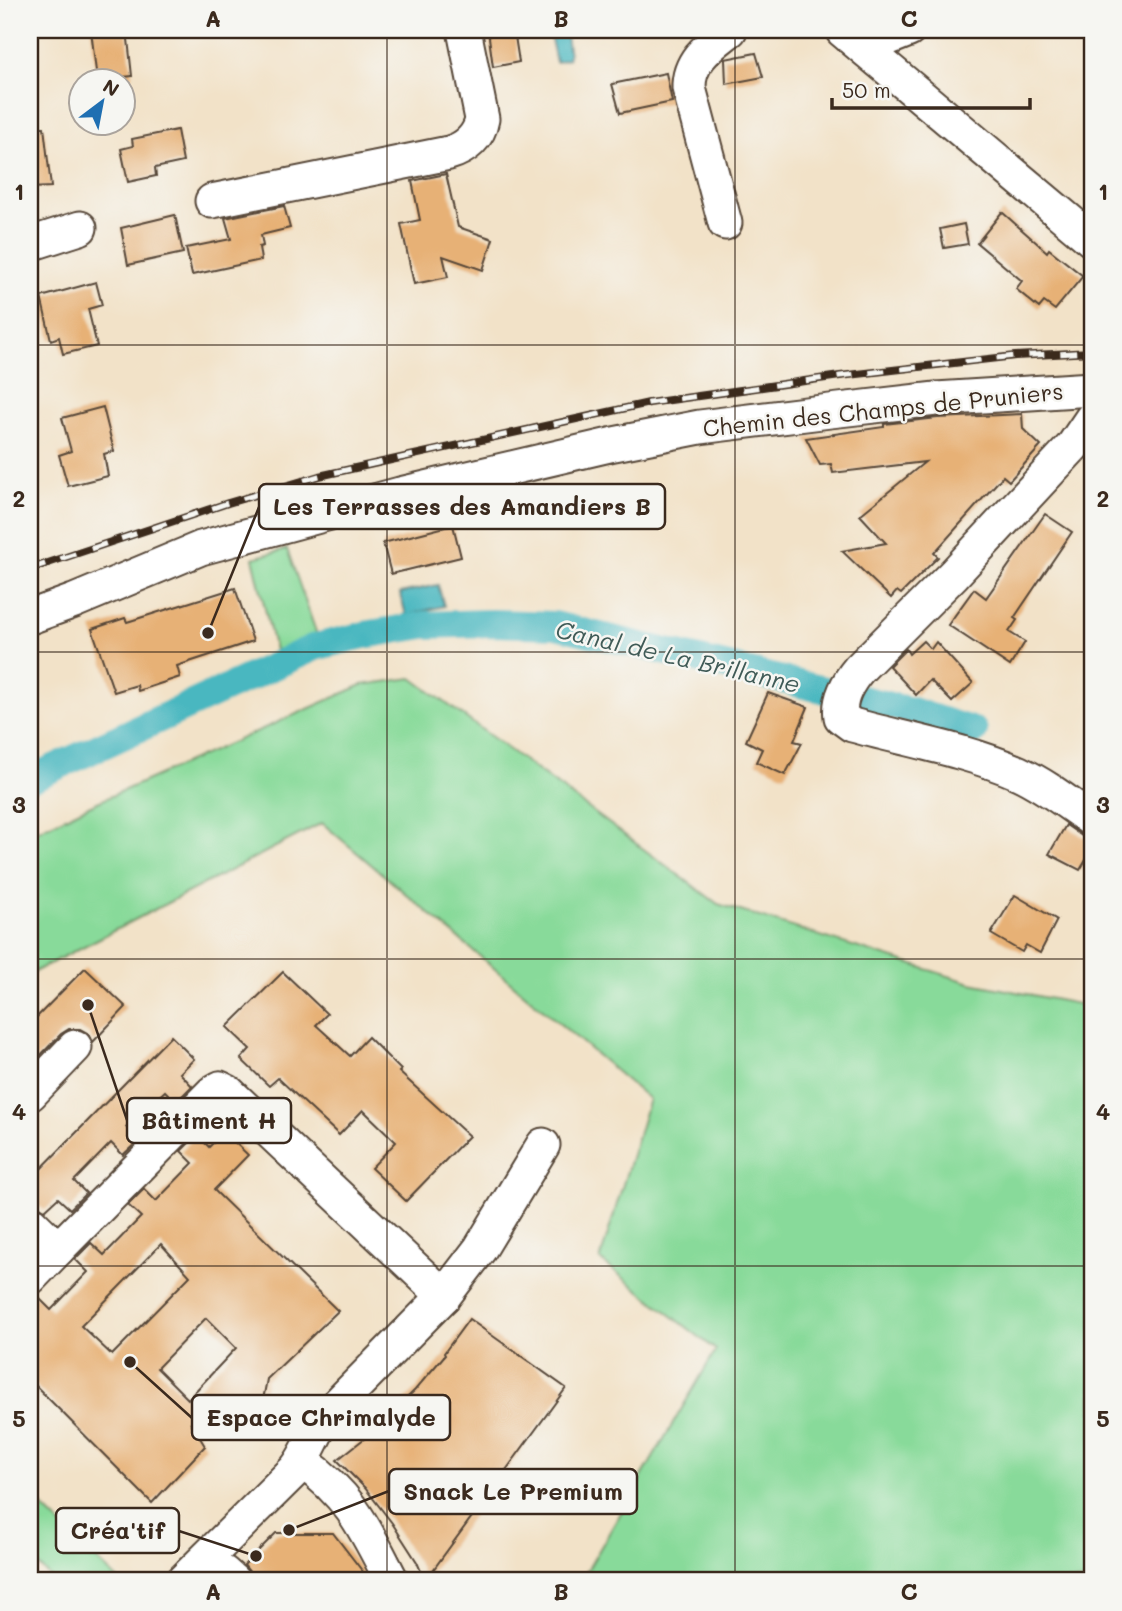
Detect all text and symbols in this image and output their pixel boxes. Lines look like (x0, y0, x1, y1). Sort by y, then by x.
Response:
text: A (205, 3, 221, 33)
text: B (553, 3, 569, 33)
text: C (900, 3, 918, 33)
north arrow (66, 66, 136, 136)
scale bar (832, 66, 1029, 110)
text: N (99, 73, 124, 102)
text: 50 m (842, 76, 891, 103)
text: 1 (14, 176, 24, 206)
text: 1 (1098, 176, 1108, 206)
street label: Chemin des Champs de Pruniers (701, 375, 1065, 443)
text: 2 (13, 483, 25, 513)
text: 2 (1097, 483, 1109, 513)
callout: Les Terrasses des Amandiers B (259, 484, 665, 529)
text: Les Terrasses des Amandiers B (273, 490, 651, 521)
water label: Canal de La Brillanne (553, 613, 803, 699)
text: 3 (12, 789, 26, 819)
text: 3 (1096, 789, 1110, 819)
text: 4 (12, 1096, 26, 1126)
text: 4 (1096, 1096, 1110, 1126)
callout: Bâtiment H (127, 1098, 291, 1143)
text: Bâtiment H (141, 1104, 277, 1135)
callout: Espace Chrimalyde (192, 1395, 450, 1440)
text: Espace Chrimalyde (206, 1401, 436, 1432)
text: 5 (12, 1403, 26, 1433)
text: 5 (1096, 1403, 1110, 1433)
callout: Snack Le Premium (389, 1469, 637, 1514)
text: Snack Le Premium (403, 1475, 623, 1506)
callout: Créa'tif (56, 1508, 179, 1553)
text: Créa'tif (71, 1514, 166, 1545)
text: A (205, 1576, 221, 1606)
text: B (553, 1576, 569, 1606)
text: C (900, 1576, 918, 1606)

